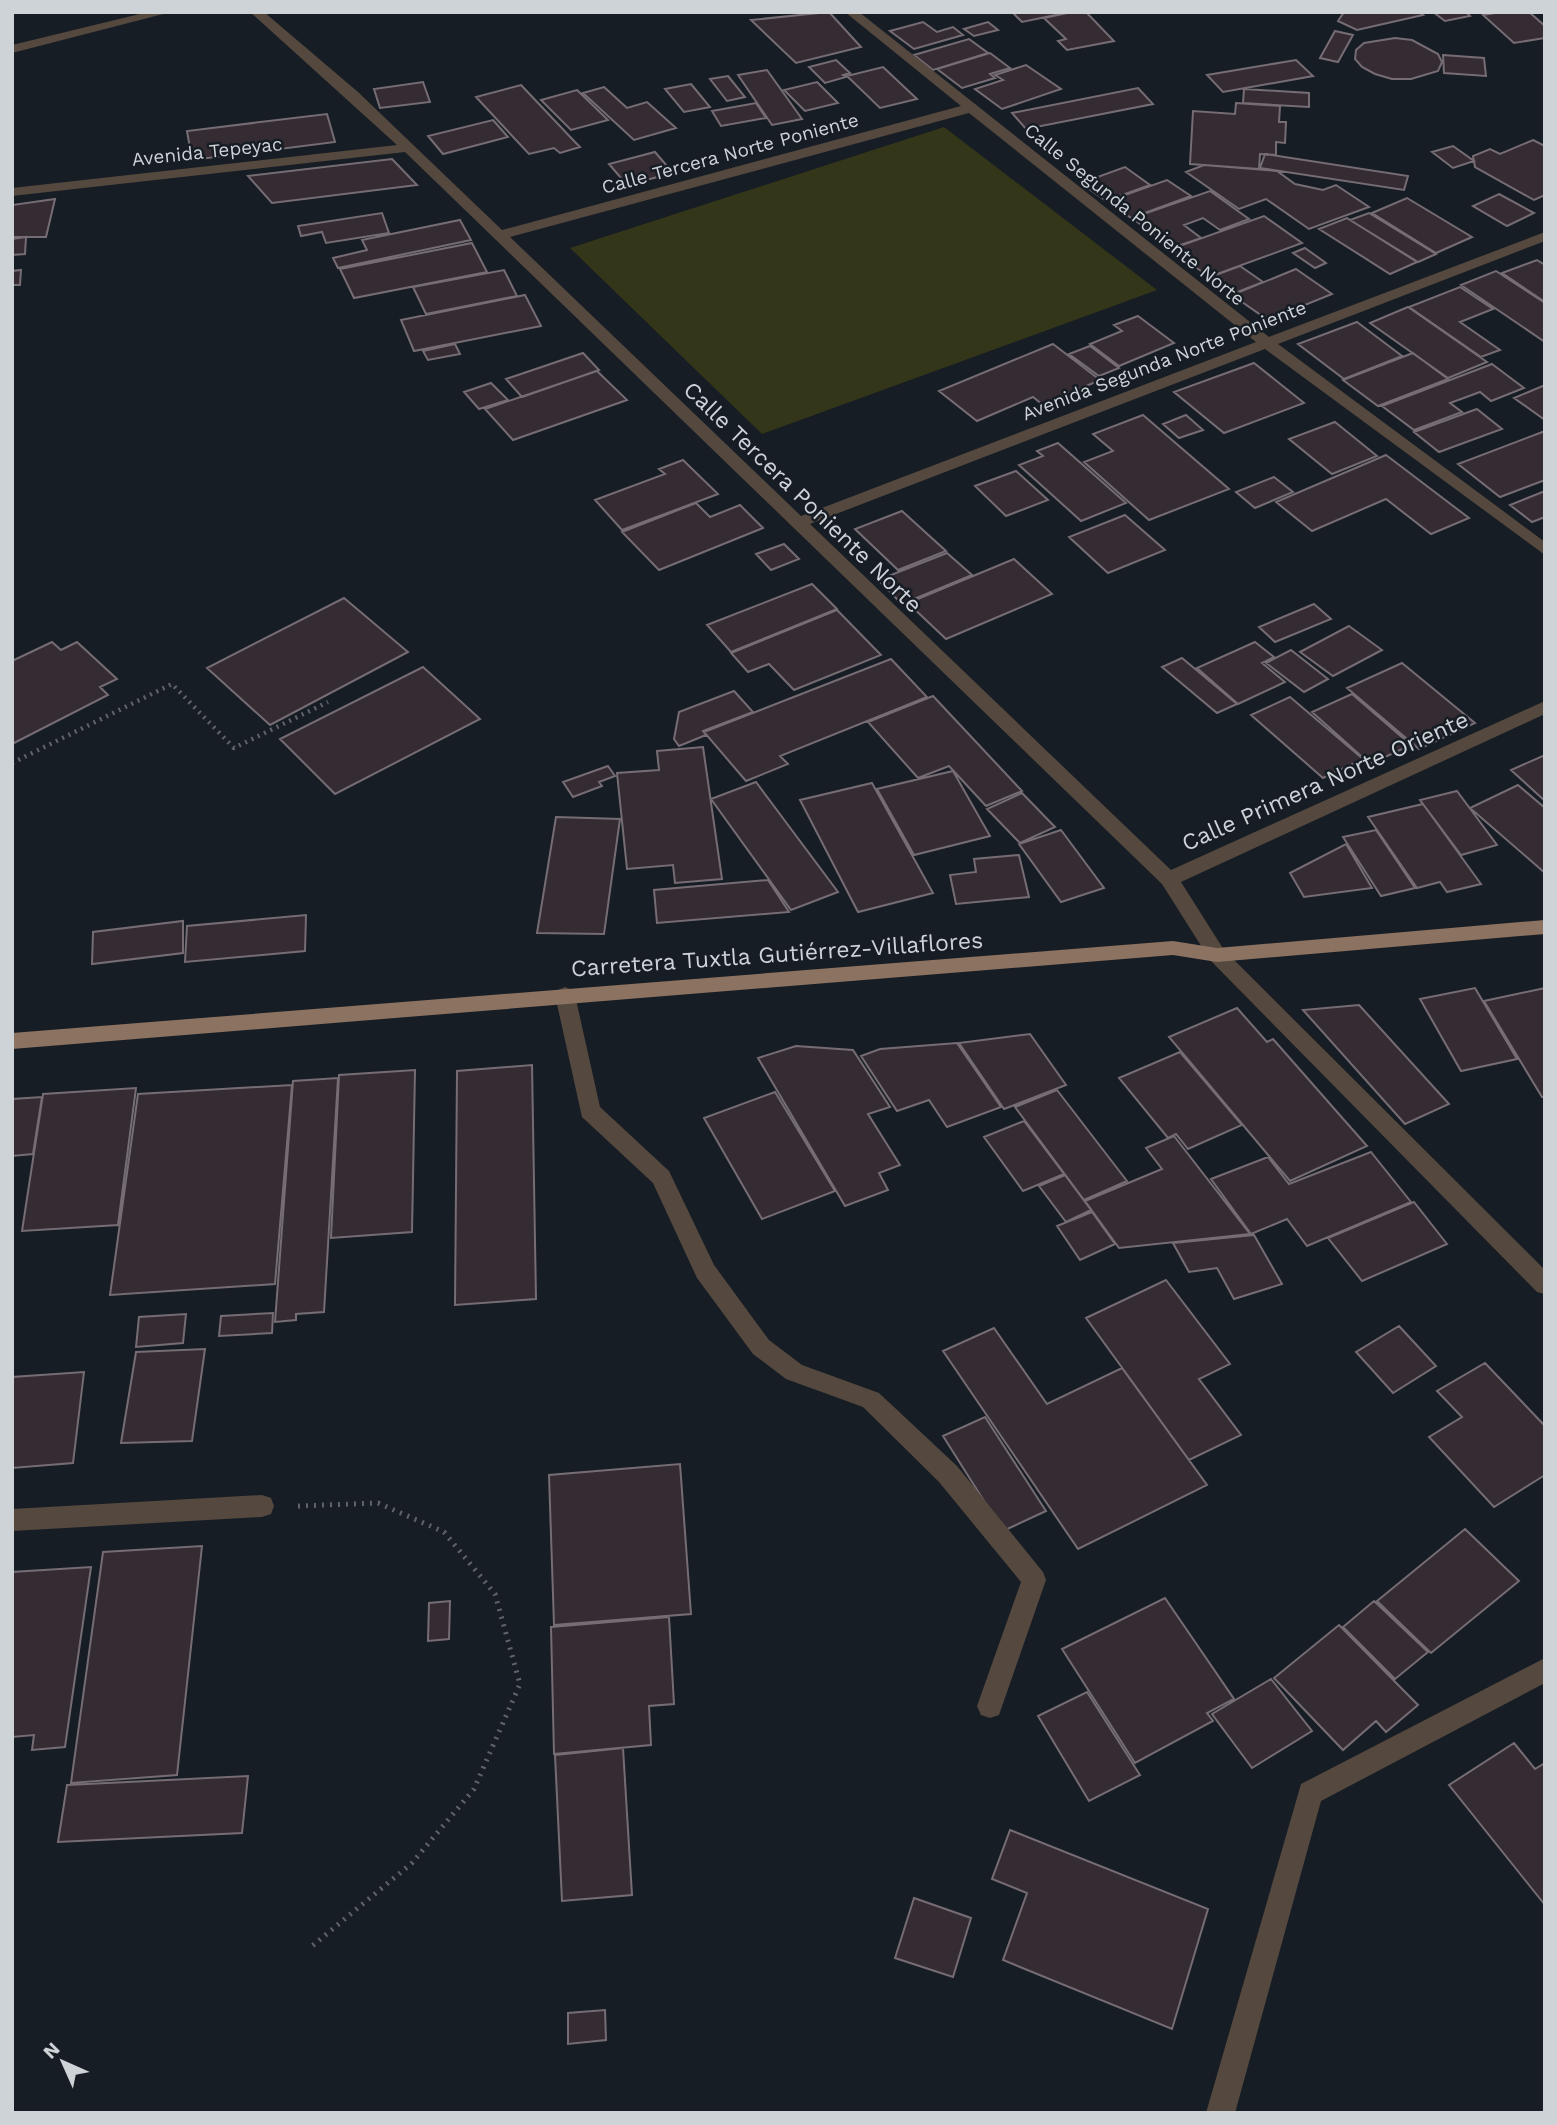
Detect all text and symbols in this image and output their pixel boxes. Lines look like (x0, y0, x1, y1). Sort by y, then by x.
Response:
street label: Calle Tercera Norte Poniente (599, 108, 861, 199)
street label: Calle Segunda Poniente Norte (1020, 118, 1250, 311)
street label: Avenida Tepeyac (131, 132, 284, 171)
street label: Avenida Segunda Norte Poniente (1019, 295, 1310, 425)
street label: Calle Tercera Poniente Norte (678, 376, 927, 618)
street label: Calle Primera Norte Oriente (1178, 706, 1473, 857)
street label: Carretera Tuxtla Gutiérrez-Villaflores (570, 927, 984, 982)
north arrow (28, 2027, 98, 2097)
text: N (38, 2037, 64, 2063)

